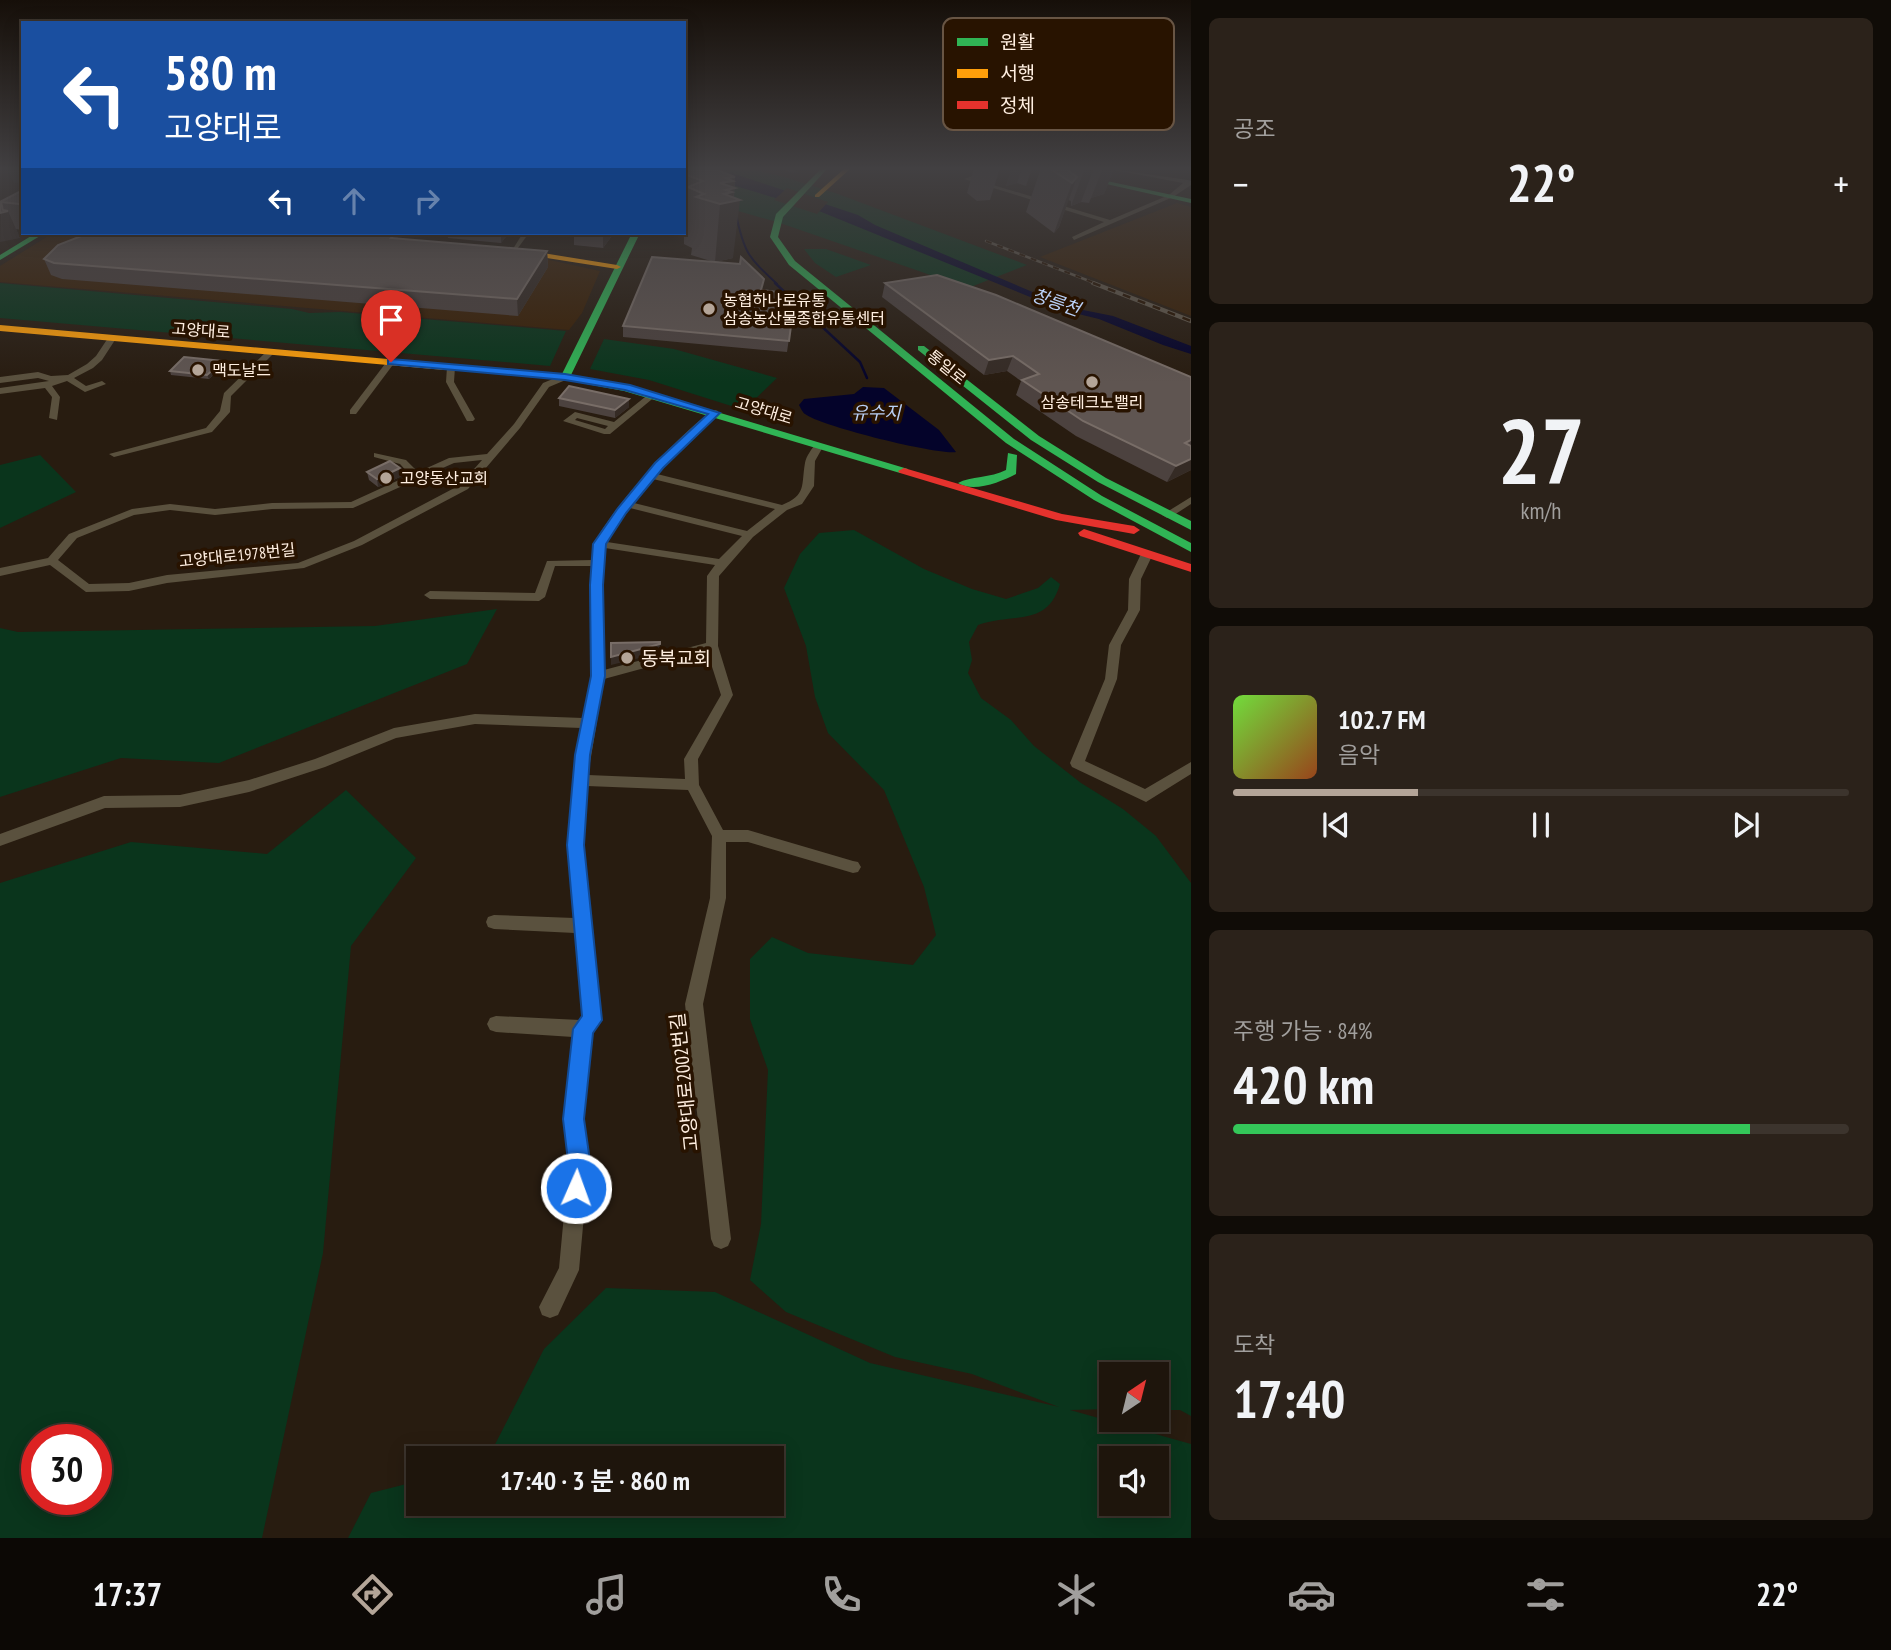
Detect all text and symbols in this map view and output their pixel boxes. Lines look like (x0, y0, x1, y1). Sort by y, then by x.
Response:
legend (943, 18, 1174, 130)
text: 원활 (1000, 30, 1035, 54)
text: 580 m (164, 40, 277, 104)
icon: left (49, 49, 140, 140)
text: 서행 (1000, 61, 1035, 85)
text: 정체 (1000, 93, 1035, 117)
text: 고양대로 (164, 106, 282, 148)
text: 공조 (1233, 114, 1275, 143)
text: 22° (1507, 149, 1575, 216)
text: − (1233, 159, 1249, 208)
text: + (1833, 159, 1849, 208)
icon: left (262, 182, 300, 220)
icon: ahead (335, 182, 373, 220)
icon: right (408, 182, 446, 220)
water label: 창릉천 (1029, 283, 1086, 322)
pin (361, 290, 421, 362)
place label: 농협하나로유통 삼송농산물종합유통센터 (723, 290, 885, 328)
icon: arrive (372, 301, 410, 339)
marker: 농협하나로유통 삼송농산물종합유통센터 (701, 301, 717, 317)
street label: 고양대로 (171, 318, 231, 342)
street label: 통일로 (924, 345, 971, 389)
place label: 맥도날드 (212, 360, 271, 380)
marker: 맥도날드 (190, 362, 206, 378)
marker: 삼송테크노밸리 (1084, 374, 1100, 390)
text: 27 (1498, 391, 1585, 509)
street label: 고양대로 (733, 392, 795, 428)
place label: 삼송테크노밸리 (1040, 392, 1144, 412)
water label: 유수지 (851, 401, 902, 424)
place label: 고양동산교회 (400, 468, 488, 488)
marker: 고양동산교회 (378, 470, 394, 486)
text: km/h (1521, 496, 1561, 525)
street label: 고양대로1978번길 (178, 539, 296, 571)
place label: 동북교회 (641, 646, 711, 670)
marker: 동북교회 (619, 650, 635, 666)
text: 102.7 FM (1338, 703, 1426, 736)
text: 음악 (1338, 740, 1380, 769)
icon: previous (1317, 806, 1355, 844)
icon: pause (1522, 806, 1560, 844)
icon: next (1727, 806, 1765, 844)
street label: 고양대로2002번길 (665, 1012, 703, 1152)
text: 주행 가능 · 84% (1233, 1016, 1373, 1045)
text: 420 km (1233, 1051, 1374, 1118)
position arrow (539, 1151, 613, 1225)
text: 도착 (1233, 1330, 1275, 1359)
north arrow (1099, 1362, 1169, 1432)
map controls (1099, 1362, 1169, 1516)
text: 17:40 (1233, 1365, 1345, 1432)
speed limit sign: 30 (21, 1424, 112, 1515)
button: sound (1099, 1446, 1169, 1516)
text: 17:40 · 3 분 · 860 m (500, 1464, 690, 1497)
icon: directions (348, 1570, 397, 1619)
icon: music (582, 1570, 631, 1619)
icon: phone (817, 1570, 866, 1619)
icon: climate (1052, 1570, 1101, 1619)
icon: car (1287, 1570, 1336, 1619)
icon: filters (1521, 1570, 1570, 1619)
text: 17:37 (93, 1573, 162, 1615)
text: 22° (1756, 1573, 1798, 1615)

